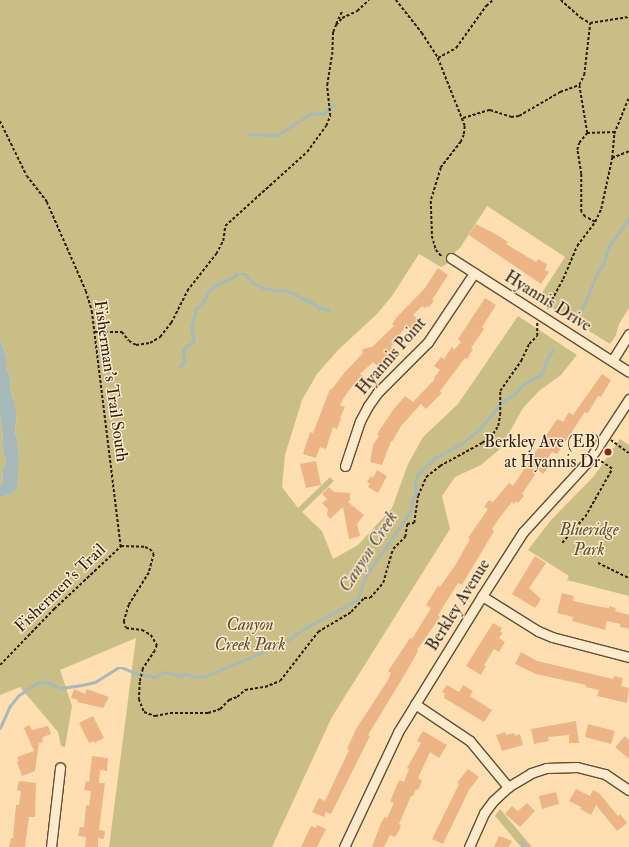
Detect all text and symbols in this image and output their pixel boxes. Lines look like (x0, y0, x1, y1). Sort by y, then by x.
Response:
street label: Hyannis Drive (501, 266, 595, 336)
street label: Fisherman's Trail South (90, 299, 132, 463)
street label: Hyannis Point (352, 313, 430, 399)
place label: Berkley Ave (EB) at Hyannis Dr (484, 432, 600, 472)
marker: Berkley Ave (EB) at Hyannis Dr (603, 447, 613, 457)
water label: Canyon Creek (335, 508, 403, 596)
park label: Blueridge Park (559, 520, 619, 560)
street label: Fishermen's Trail (10, 539, 110, 637)
street label: Berkley Avenue (422, 555, 494, 655)
park label: Canyon Creek Park (215, 615, 285, 655)

